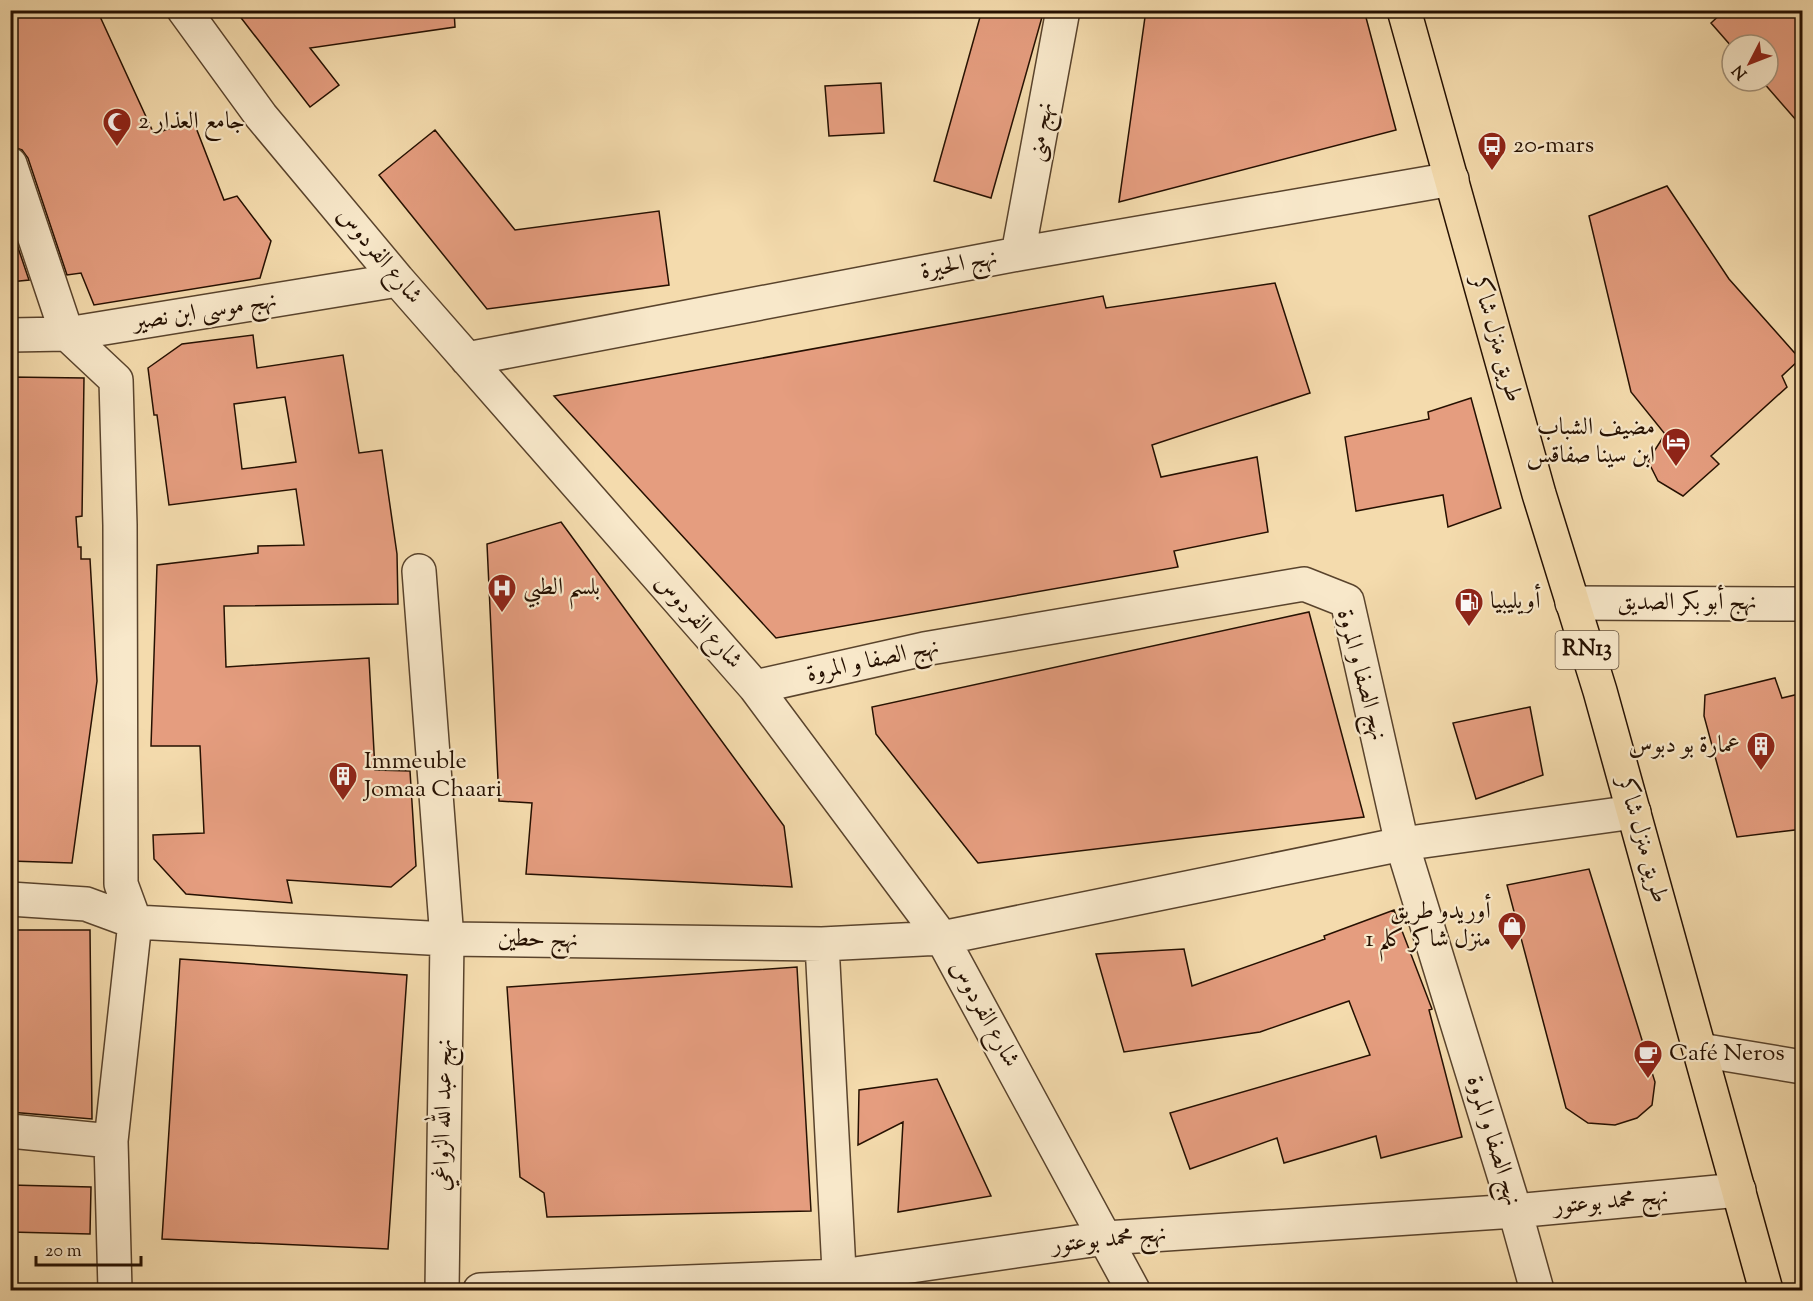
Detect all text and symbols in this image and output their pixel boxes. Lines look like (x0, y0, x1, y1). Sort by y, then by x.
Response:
north arrow (1720, 33, 1780, 93)
text: N (1728, 59, 1754, 84)
street label: نهج منى (1019, 100, 1065, 165)
place label: جامع العذار 2 (138, 105, 245, 142)
mosque icon: جامع العذار 2 (101, 106, 133, 148)
place label: 20-mars (1513, 129, 1594, 163)
bus stop icon: 20-mars (1476, 130, 1508, 172)
street label: شارع الفردوس (327, 200, 430, 313)
street label: نهج الحيرة (918, 241, 1001, 291)
street label: طريق منزل شاكر (1461, 269, 1530, 406)
street label: نهج موسى ابن نصير (128, 284, 280, 343)
place label: مضيف الشباب ابن سينا صفاقس (1527, 411, 1655, 473)
hotel icon: مضيف الشباب ابن سينا صفاقس (1660, 426, 1692, 468)
street label: شارع الفردوس (645, 567, 750, 678)
place label: بلسم الطبي (523, 571, 600, 610)
hospital icon: بلسم الطبي (486, 572, 518, 614)
place label: أويليبيا (1490, 583, 1541, 619)
street label: نهج أبو بكر الصديق (1617, 584, 1757, 622)
fuel station icon: أويليبيا (1453, 586, 1485, 628)
street label: نهج الصفا و المروة (1325, 606, 1395, 745)
street label: نهج الصفا و المروة (804, 630, 943, 694)
road number: RN13 (1556, 631, 1618, 669)
place label: عمارة بو دبوس (1629, 729, 1740, 763)
building icon: عمارة بو دبوس (1745, 730, 1777, 772)
place label: Immeuble Jomaa Chaari (362, 745, 502, 807)
building icon: Immeuble Jomaa Chaari (327, 760, 359, 802)
street label: طريق منزل شاكر (1607, 770, 1676, 907)
place label: أوريدو طريق منزل شاكر كلم 1 (1366, 893, 1491, 962)
shop icon: أوريدو طريق منزل شاكر كلم 1 (1496, 910, 1528, 952)
street label: نهج حطين (497, 922, 578, 960)
street label: شارع الفردوس (940, 954, 1027, 1074)
place label: Café Neros (1669, 1037, 1785, 1071)
street label: نهج عبد الله الزواغي (422, 1038, 464, 1192)
cafe icon: Café Neros (1632, 1038, 1664, 1080)
street label: نهج الصفا و المروة (1455, 1072, 1529, 1211)
street label: نهج محمد بوعتور (1550, 1180, 1670, 1226)
street label: نهج محمد بوعتور (1048, 1217, 1168, 1265)
scale bar (36, 1229, 141, 1267)
text: 20 m (45, 1239, 82, 1265)

